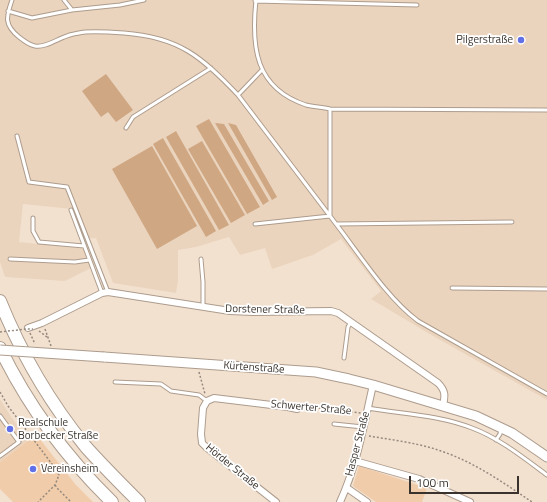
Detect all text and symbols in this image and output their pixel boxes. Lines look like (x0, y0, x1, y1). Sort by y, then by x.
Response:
place label: Pilgerstraße (456, 33, 513, 47)
marker: Pilgerstraße (516, 35, 526, 45)
street label: Dorstener Straße (225, 303, 305, 317)
street label: Kürtenstraße (223, 359, 285, 377)
street label: Schwerter Straße (270, 398, 352, 418)
street label: Hasper Straße (343, 410, 373, 478)
place label: Realschule Borbecker Straße (18, 416, 98, 442)
marker: Realschule Borbecker Straße (5, 424, 15, 434)
street label: Hörder Straße (202, 441, 262, 493)
place label: Vereinsheim (41, 462, 98, 476)
marker: Vereinsheim (28, 464, 38, 474)
scale bar (411, 468, 521, 494)
text: 100 m (416, 473, 449, 492)

